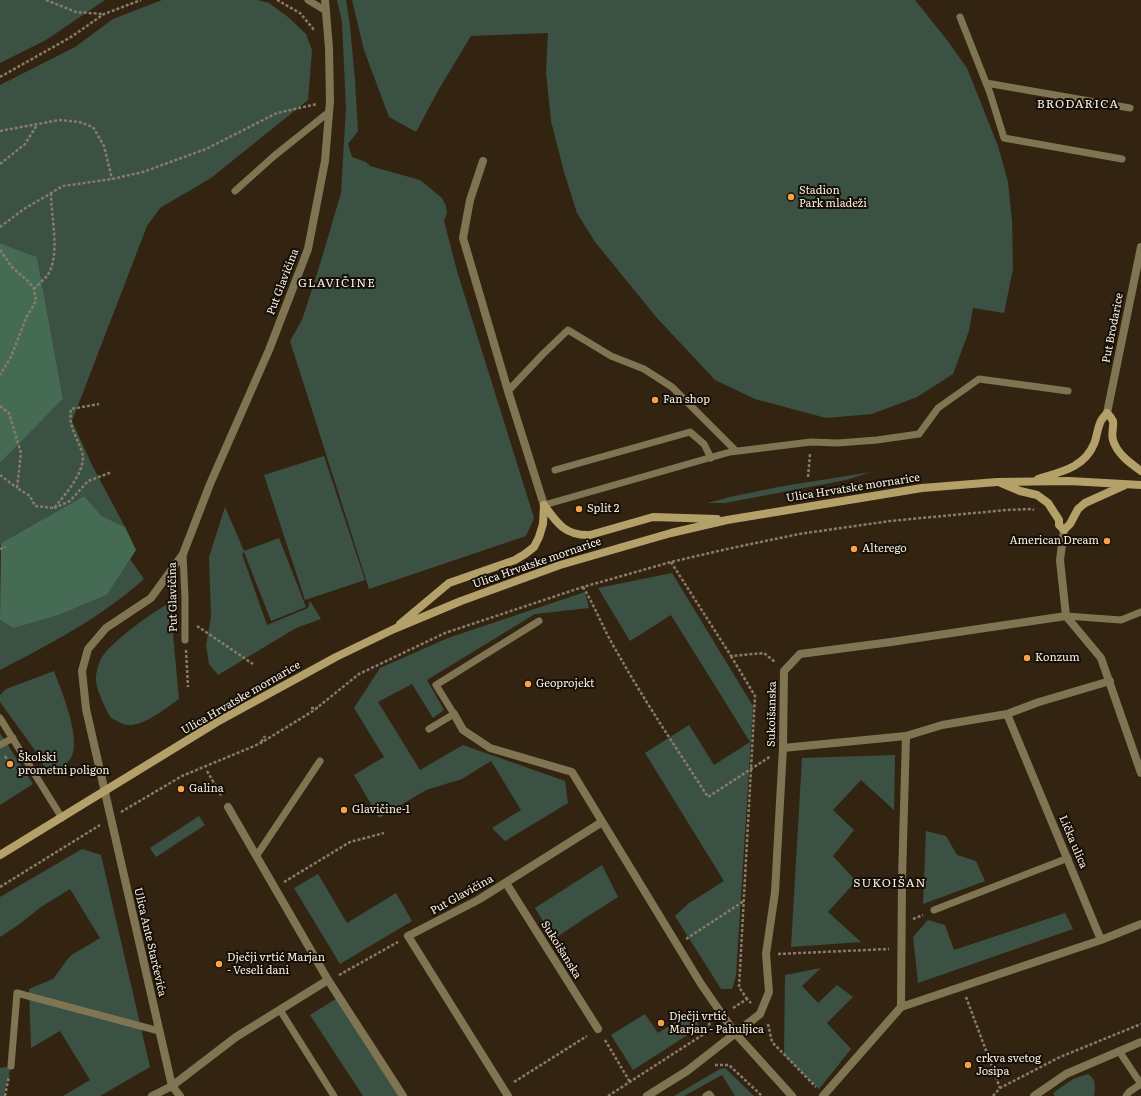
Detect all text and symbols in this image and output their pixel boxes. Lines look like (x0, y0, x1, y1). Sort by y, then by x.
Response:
district label: BRODARICA (1037, 97, 1119, 111)
place label: Stadion Park mladeži (799, 184, 867, 210)
marker: Stadion Park mladeži (786, 192, 796, 202)
street label: Put Glavičina (264, 247, 302, 317)
district label: GLAVIČINE (298, 276, 376, 290)
street label: Put Brodarice (1100, 292, 1126, 364)
place label: Fan shop (663, 393, 710, 407)
marker: Fan shop (650, 395, 660, 405)
street label: Ulica Hrvatske mornarice (785, 471, 921, 505)
place label: Split 2 (587, 502, 619, 516)
marker: Split 2 (574, 504, 584, 514)
place label: American Dream (1010, 534, 1099, 548)
street label: Ulica Hrvatske mornarice (471, 535, 603, 591)
marker: American Dream (1102, 536, 1112, 546)
place label: Alterego (862, 542, 907, 556)
marker: Alterego (849, 544, 859, 554)
street label: Put Glavičina (166, 562, 180, 632)
place label: Konzum (1035, 651, 1080, 665)
marker: Konzum (1022, 653, 1032, 663)
street label: Ulica Hrvatske mornarice (179, 658, 303, 738)
place label: Geoprojekt (536, 677, 595, 691)
marker: Geoprojekt (523, 679, 533, 689)
street label: Sukoišanska (765, 681, 779, 747)
place label: Školski prometni poligon (18, 751, 110, 777)
marker: Školski prometni poligon (5, 759, 15, 769)
place label: Galina (189, 782, 224, 796)
marker: Galina (176, 784, 186, 794)
place label: Glavičine-1 (352, 803, 410, 817)
marker: Glavičine-1 (339, 805, 349, 815)
street label: Lička ulica (1056, 813, 1090, 871)
street label: Put Glavičina (428, 872, 496, 918)
district label: SUKOIŠAN (853, 876, 927, 890)
street label: Ulica Ante Starčevića (131, 886, 169, 998)
street label: Sukoišanska (538, 919, 584, 981)
place label: Dječji vrtić Marjan - Veseli dani (227, 951, 325, 977)
marker: Dječji vrtić Marjan - Veseli dani (214, 959, 224, 969)
place label: Dječji vrtić Marjan - Pahuljica (669, 1010, 764, 1036)
marker: Dječji vrtić Marjan - Pahuljica (656, 1018, 666, 1028)
place label: crkva svetog Josipa (976, 1052, 1041, 1078)
marker: crkva svetog Josipa (963, 1060, 973, 1070)

